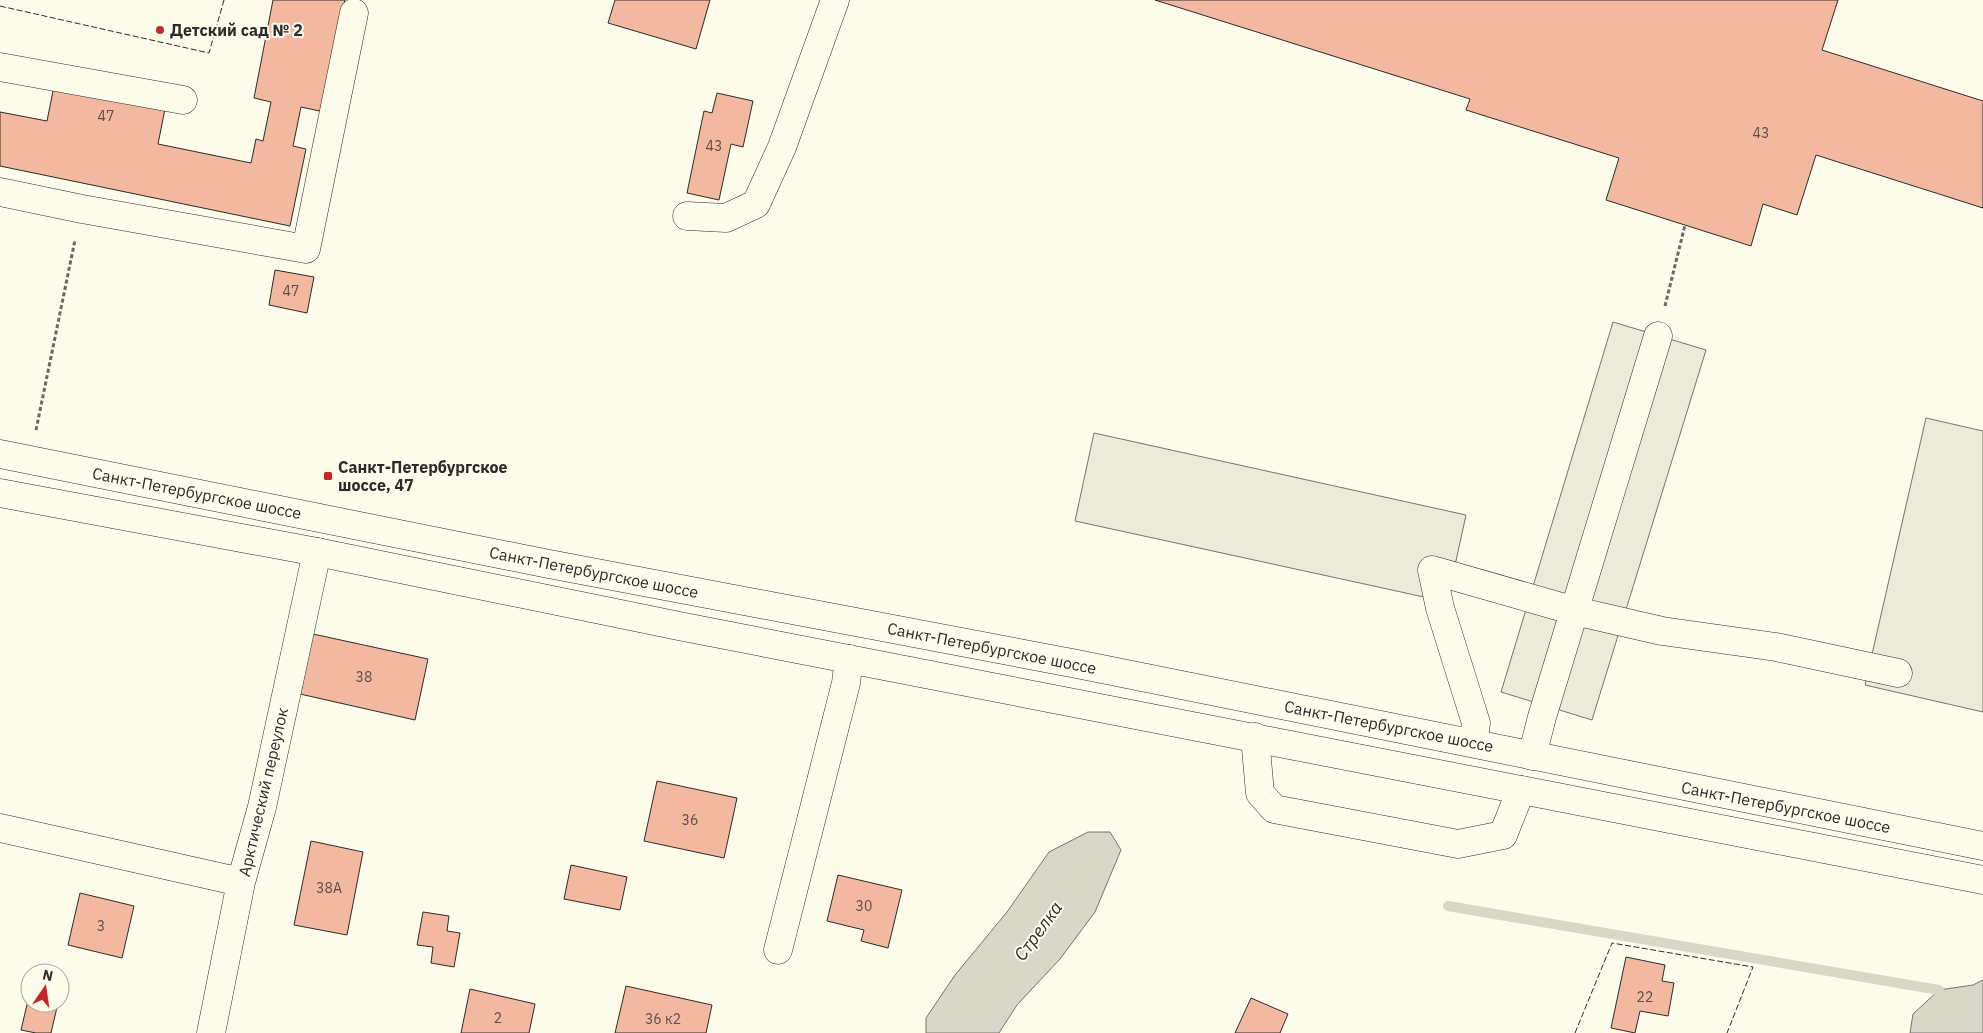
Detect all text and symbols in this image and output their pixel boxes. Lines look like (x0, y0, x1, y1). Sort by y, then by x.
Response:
place label: Детский сад № 2 (170, 20, 303, 40)
marker: Детский сад № 2 (154, 24, 166, 36)
house number: 47 (98, 107, 114, 125)
house number: 43 (1753, 124, 1769, 142)
house number: 43 (706, 137, 722, 155)
house number: 47 (283, 282, 299, 300)
place label: Санкт-Петербургское шоссе, 47 (338, 457, 508, 495)
street label: Санкт-Петербургское шоссе (91, 463, 303, 523)
marker: Санкт-Петербургское шоссе, 47 (322, 470, 334, 482)
street label: Санкт-Петербургское шоссе (488, 542, 700, 602)
street label: Санкт-Петербургское шоссе (886, 618, 1098, 678)
house number: 38 (356, 668, 372, 686)
street label: Санкт-Петербургское шоссе (1283, 696, 1495, 756)
street label: Арктический переулок (234, 705, 292, 878)
street label: Санкт-Петербургское шоссе (1680, 777, 1892, 837)
house number: 36 (682, 811, 698, 829)
house number: 38А (316, 879, 342, 897)
house number: 30 (856, 897, 872, 915)
water label: Стрелка (1009, 897, 1067, 965)
house number: 3 (97, 917, 105, 935)
north arrow (20, 963, 70, 1013)
text: N (41, 965, 55, 985)
house number: 22 (1637, 988, 1653, 1006)
house number: 2 (494, 1009, 502, 1027)
house number: 36 к2 (645, 1010, 681, 1028)

